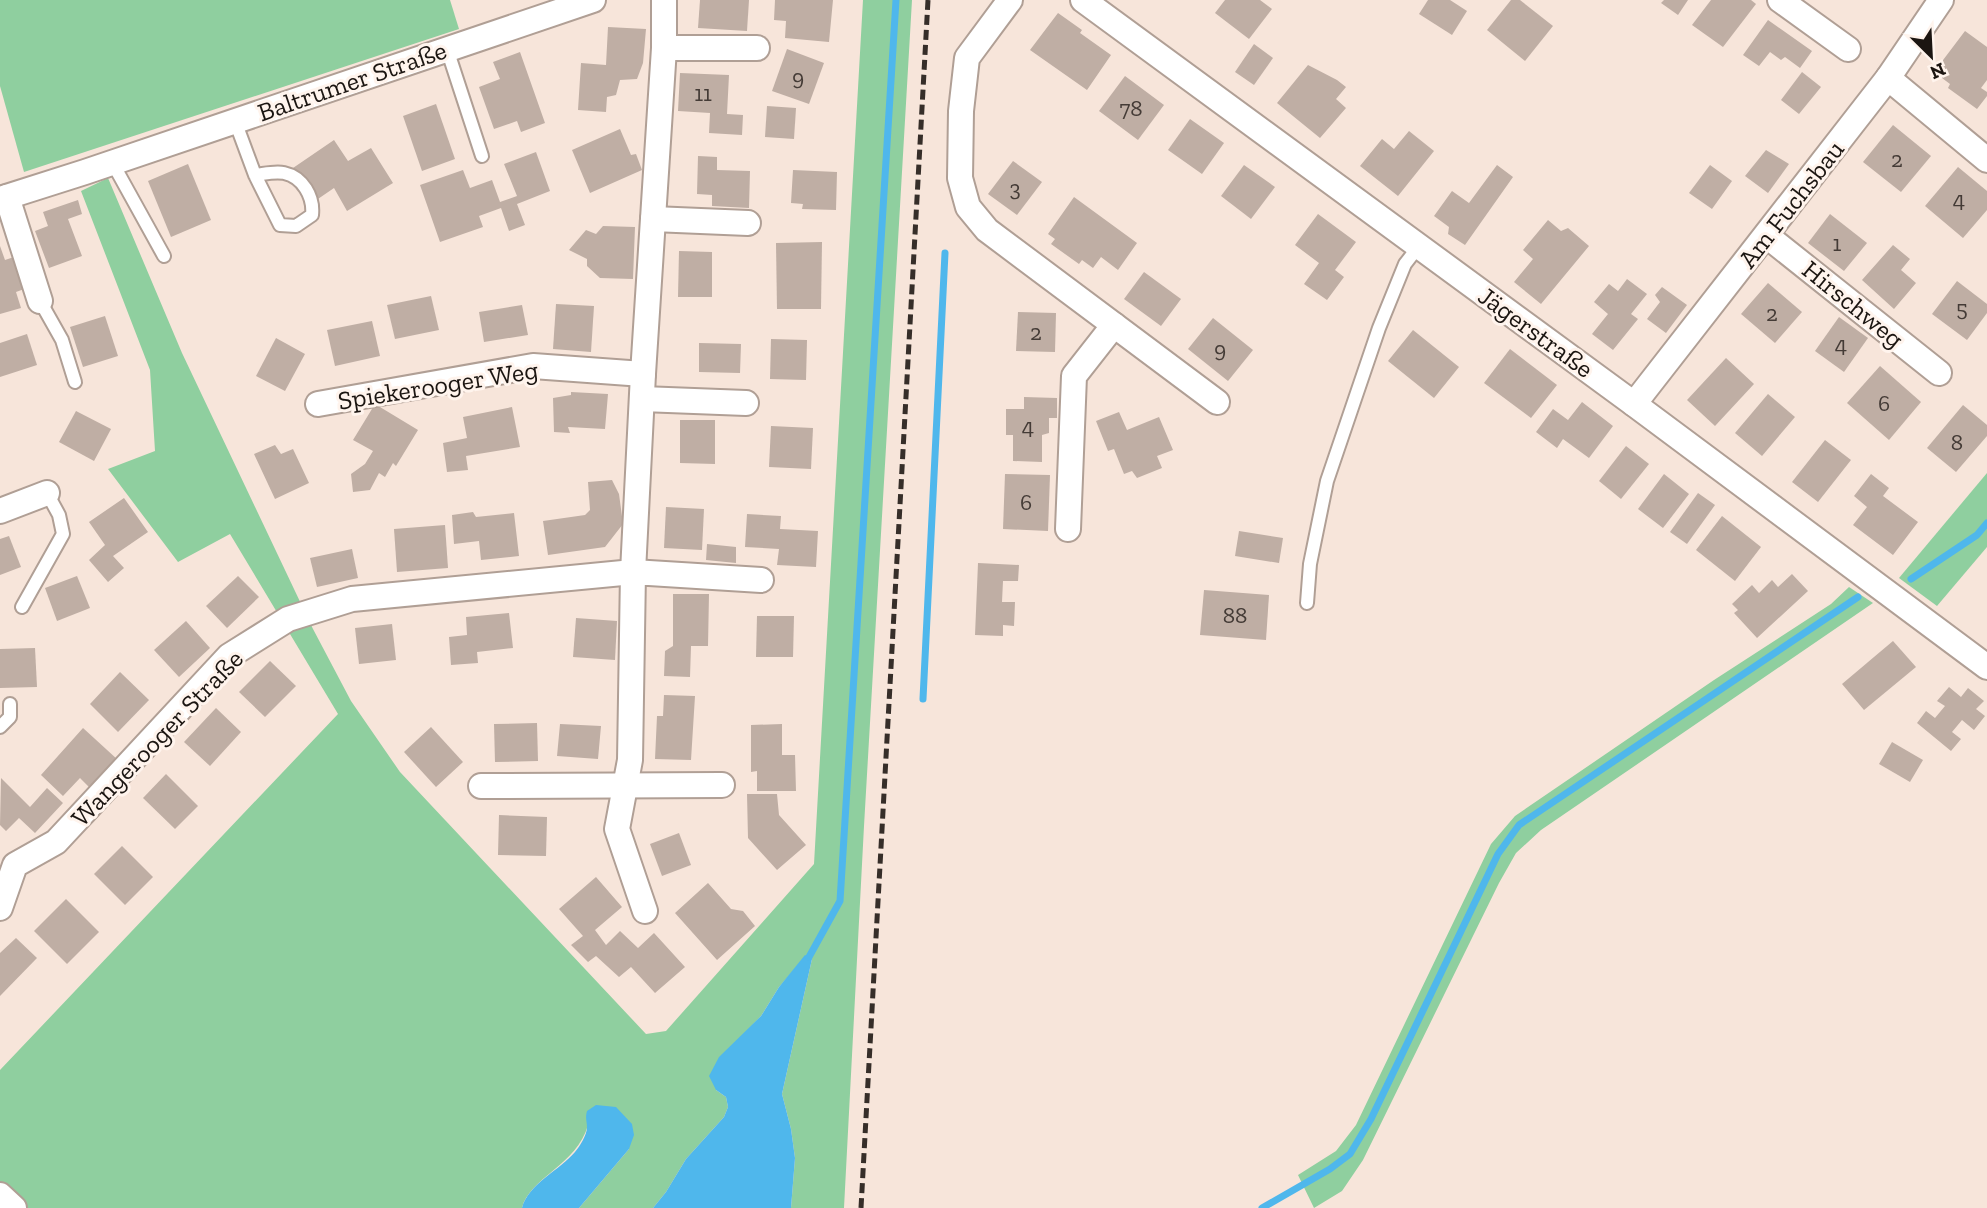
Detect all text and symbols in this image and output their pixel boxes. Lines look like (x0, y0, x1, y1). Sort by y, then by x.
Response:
north arrow (1896, 21, 1966, 91)
street label: Baltrumer Straße (253, 34, 451, 128)
text: N (1926, 58, 1949, 85)
house number: 9 (792, 63, 804, 91)
house number: 11 (694, 79, 712, 107)
house number: 78 (1119, 94, 1143, 122)
street label: Am Fuchsbau (1731, 133, 1851, 274)
house number: 2 (1891, 145, 1903, 173)
house number: 3 (1009, 174, 1021, 202)
house number: 4 (1953, 185, 1965, 213)
house number: 1 (1833, 229, 1842, 257)
street label: Hirschweg (1796, 253, 1910, 355)
street label: Jägerstraße (1472, 279, 1600, 385)
house number: 5 (1956, 294, 1968, 322)
house number: 2 (1766, 299, 1778, 327)
house number: 2 (1030, 318, 1042, 346)
house number: 4 (1835, 330, 1847, 358)
house number: 9 (1214, 335, 1226, 363)
street label: Spiekerooger Weg (336, 353, 540, 417)
house number: 6 (1878, 389, 1890, 417)
house number: 4 (1022, 412, 1034, 440)
house number: 8 (1951, 428, 1963, 456)
house number: 6 (1020, 488, 1032, 516)
house number: 88 (1223, 601, 1247, 629)
street label: Wangerooger Straße (64, 643, 250, 833)

